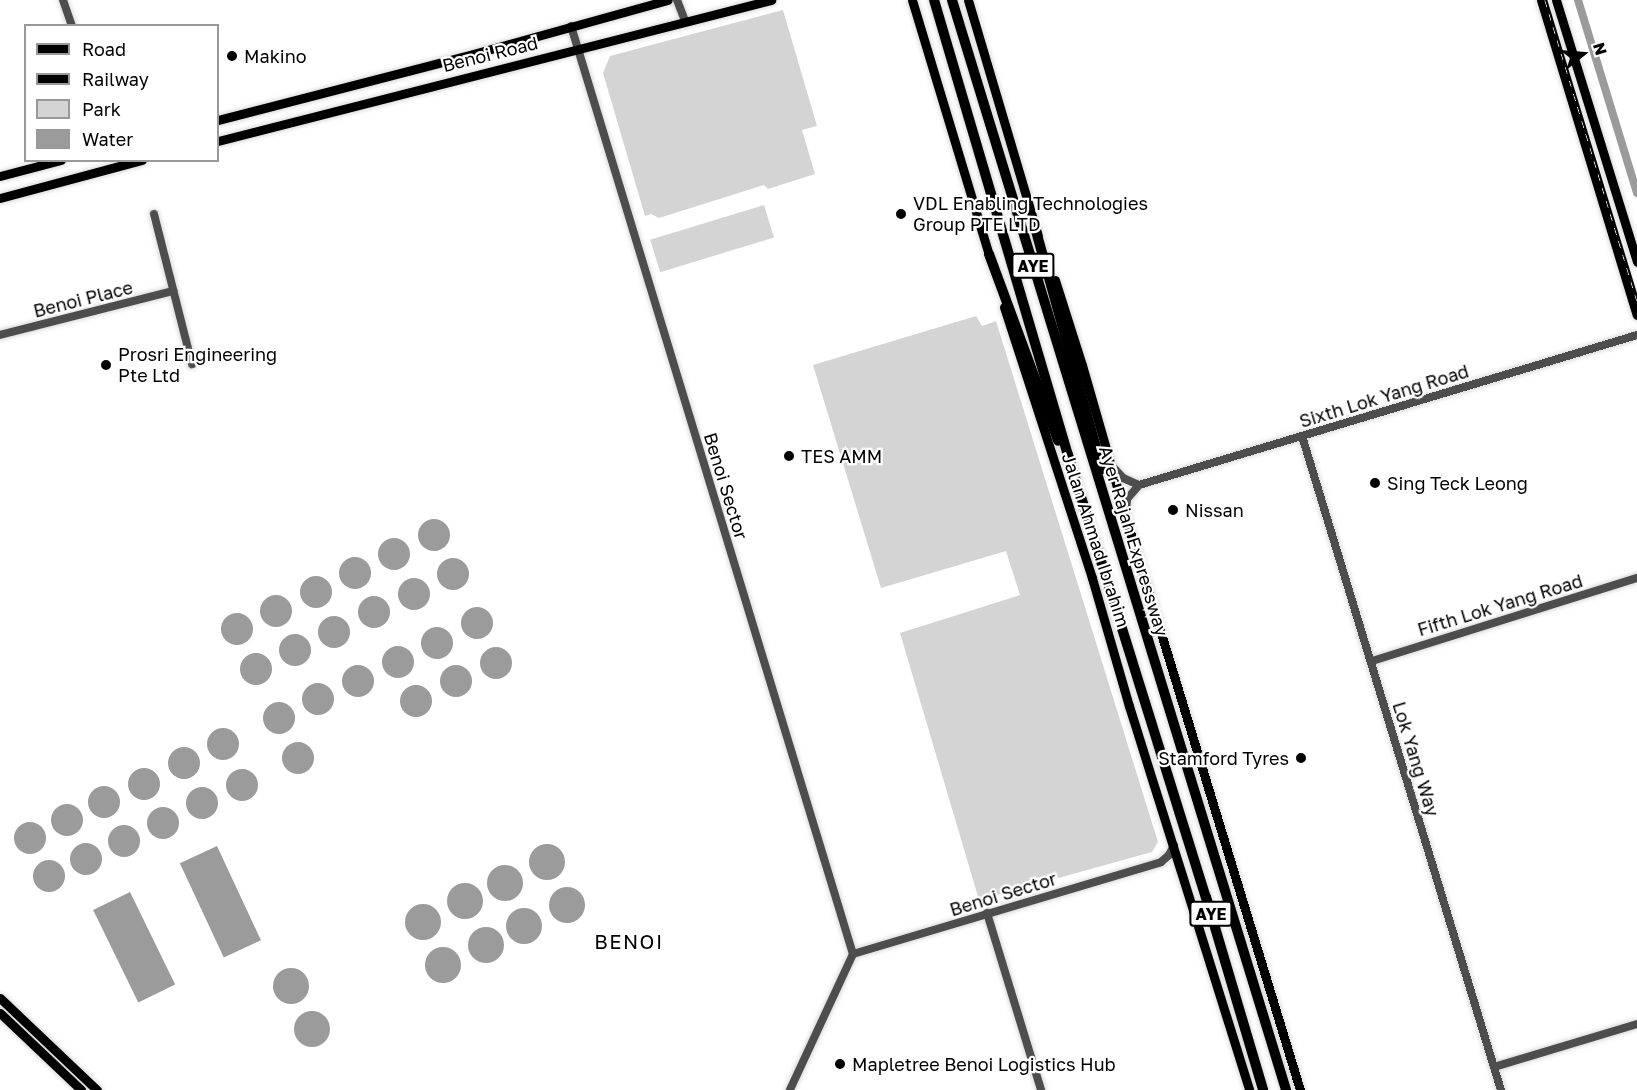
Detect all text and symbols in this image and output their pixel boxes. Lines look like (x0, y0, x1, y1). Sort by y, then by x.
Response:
legend (24, 24, 219, 162)
north arrow (1553, 24, 1613, 84)
street label: Benoi Road (440, 32, 540, 76)
text: Road (82, 38, 126, 60)
text: N (1589, 40, 1612, 57)
place label: Makino (244, 45, 307, 67)
marker: Makino (225, 49, 239, 63)
text: Railway (82, 68, 149, 90)
text: Park (82, 98, 121, 120)
text: Water (82, 128, 133, 150)
place label: VDL Enabling Technologies Group PTE LTD (913, 193, 1148, 236)
marker: VDL Enabling Technologies Group PTE LTD (894, 207, 908, 221)
road number: AYE (1010, 253, 1056, 279)
street label: Benoi Place (31, 276, 135, 322)
place label: Prosri Engineering Pte Ltd (118, 344, 277, 386)
marker: Prosri Engineering Pte Ltd (99, 358, 113, 372)
street label: Sixth Lok Yang Road (1297, 360, 1471, 432)
street label: Benoi Sector (700, 430, 752, 542)
street label: Ayer Rajah Expressway (1095, 443, 1173, 639)
place label: TES AMM (801, 445, 882, 467)
marker: TES AMM (782, 449, 796, 463)
street label: Jalan Ahmad Ibrahim (1058, 450, 1134, 630)
place label: Sing Teck Leong (1387, 472, 1528, 494)
marker: Sing Teck Leong (1368, 476, 1382, 490)
place label: Nissan (1185, 499, 1244, 521)
marker: Nissan (1166, 503, 1180, 517)
street label: Fifth Lok Yang Road (1415, 570, 1585, 640)
street label: Lok Yang Way (1388, 699, 1444, 819)
place label: Stamford Tyres (1158, 747, 1289, 769)
marker: Stamford Tyres (1294, 751, 1308, 765)
street label: Benoi Sector (947, 868, 1059, 920)
road number: AYE (1188, 901, 1234, 927)
district label: BENOI (594, 929, 664, 953)
place label: Mapletree Benoi Logistics Hub (852, 1053, 1116, 1075)
marker: Mapletree Benoi Logistics Hub (833, 1057, 847, 1071)

